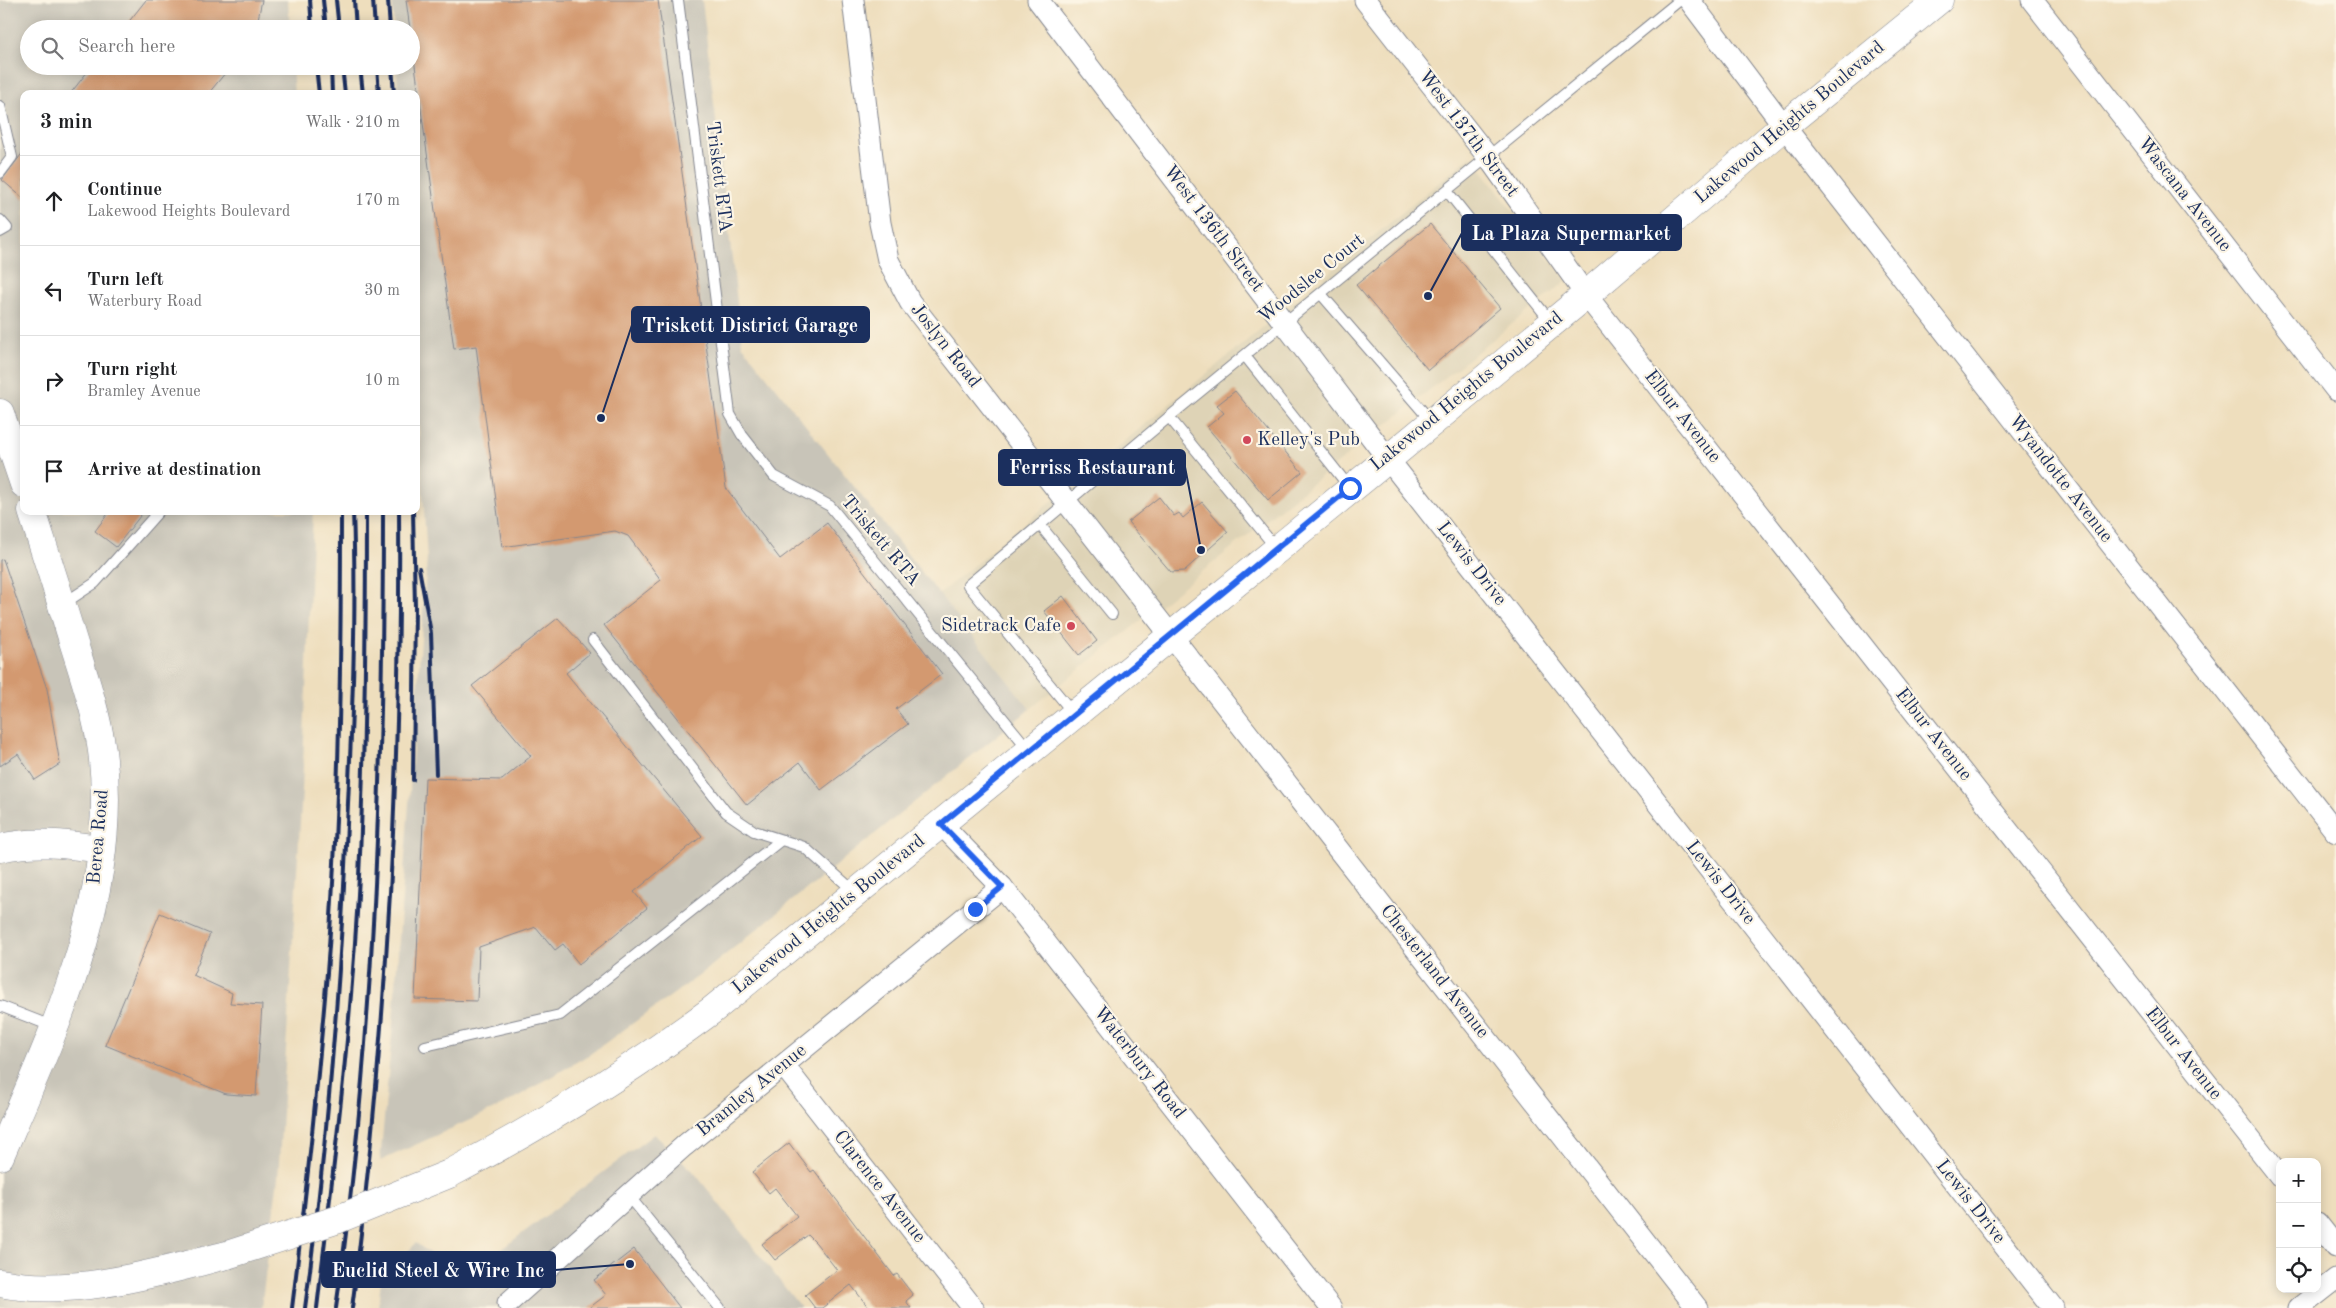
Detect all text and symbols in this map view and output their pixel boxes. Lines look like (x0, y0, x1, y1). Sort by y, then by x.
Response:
search box (20, 20, 420, 75)
icon: search (38, 34, 66, 62)
text: Search here (78, 38, 175, 57)
street label: Lakewood Heights Boulevard (1691, 38, 1889, 208)
street label: West 137th Street (1414, 67, 1522, 201)
text: 3 min (40, 112, 93, 133)
text: Walk · 210 m (305, 115, 400, 131)
street label: Triskett RTA (702, 120, 734, 234)
street label: Wascana Avenue (2134, 134, 2234, 256)
street label: West 136th Street (1159, 162, 1267, 296)
text: Continue (87, 181, 162, 200)
icon: ahead (40, 187, 68, 215)
text: 170 m (355, 193, 400, 209)
text: Lakewood Heights Boulevard (87, 204, 290, 220)
callout: La Plaza Supermarket (1462, 215, 1681, 250)
text: La Plaza Supermarket (1471, 225, 1671, 245)
street label: Woodslee Court (1255, 231, 1369, 327)
text: Turn left (87, 271, 164, 290)
icon: left (40, 277, 68, 305)
text: 30 m (364, 283, 400, 299)
text: Waterbury Road (87, 294, 202, 310)
street label: Joslyn Road (906, 300, 984, 392)
callout: Triskett District Garage (632, 307, 869, 342)
street label: Lakewood Heights Boulevard (1367, 309, 1567, 475)
text: Triskett District Garage (642, 317, 858, 337)
text: Turn right (87, 361, 177, 380)
icon: right (40, 367, 68, 395)
street label: Elbur Avenue (1640, 367, 1724, 467)
text: 10 m (364, 373, 400, 389)
text: Bramley Avenue (87, 384, 201, 400)
street label: Wyandotte Avenue (2004, 412, 2116, 546)
place label: Kelley's Pub (1257, 431, 1360, 450)
marker: Kelley's Pub (1241, 434, 1253, 446)
callout: Ferriss Restaurant (999, 450, 1185, 485)
icon: arrive (40, 457, 68, 485)
text: Ferriss Restaurant (1009, 459, 1175, 479)
text: Arrive at destination (87, 461, 261, 480)
route start (1339, 477, 1362, 500)
street label: Triskett RTA (837, 492, 924, 590)
street label: Lewis Drive (1433, 519, 1509, 609)
place label: Sidetrack Cafe (941, 617, 1061, 636)
marker: Sidetrack Cafe (1065, 620, 1077, 632)
street label: Elbur Avenue (1891, 685, 1975, 785)
street label: Berea Road (85, 789, 113, 885)
street label: Lakewood Heights Boulevard (729, 832, 929, 998)
street label: Lewis Drive (1682, 838, 1758, 928)
route end (964, 898, 987, 921)
street label: Chesterland Avenue (1376, 902, 1492, 1042)
street label: Waterbury Road (1089, 1003, 1189, 1123)
street label: Elbur Avenue (2141, 1004, 2225, 1104)
street label: Bramley Avenue (694, 1041, 810, 1141)
street label: Clarence Avenue (829, 1127, 929, 1247)
street label: Lewis Drive (1932, 1157, 2008, 1247)
map controls (2276, 1158, 2321, 1293)
button: + (2276, 1158, 2321, 1203)
button: − (2276, 1203, 2321, 1248)
button: locate (2276, 1248, 2321, 1293)
callout: Euclid Steel & Wire Inc (322, 1252, 555, 1287)
text: Euclid Steel & Wire Inc (331, 1262, 545, 1282)

